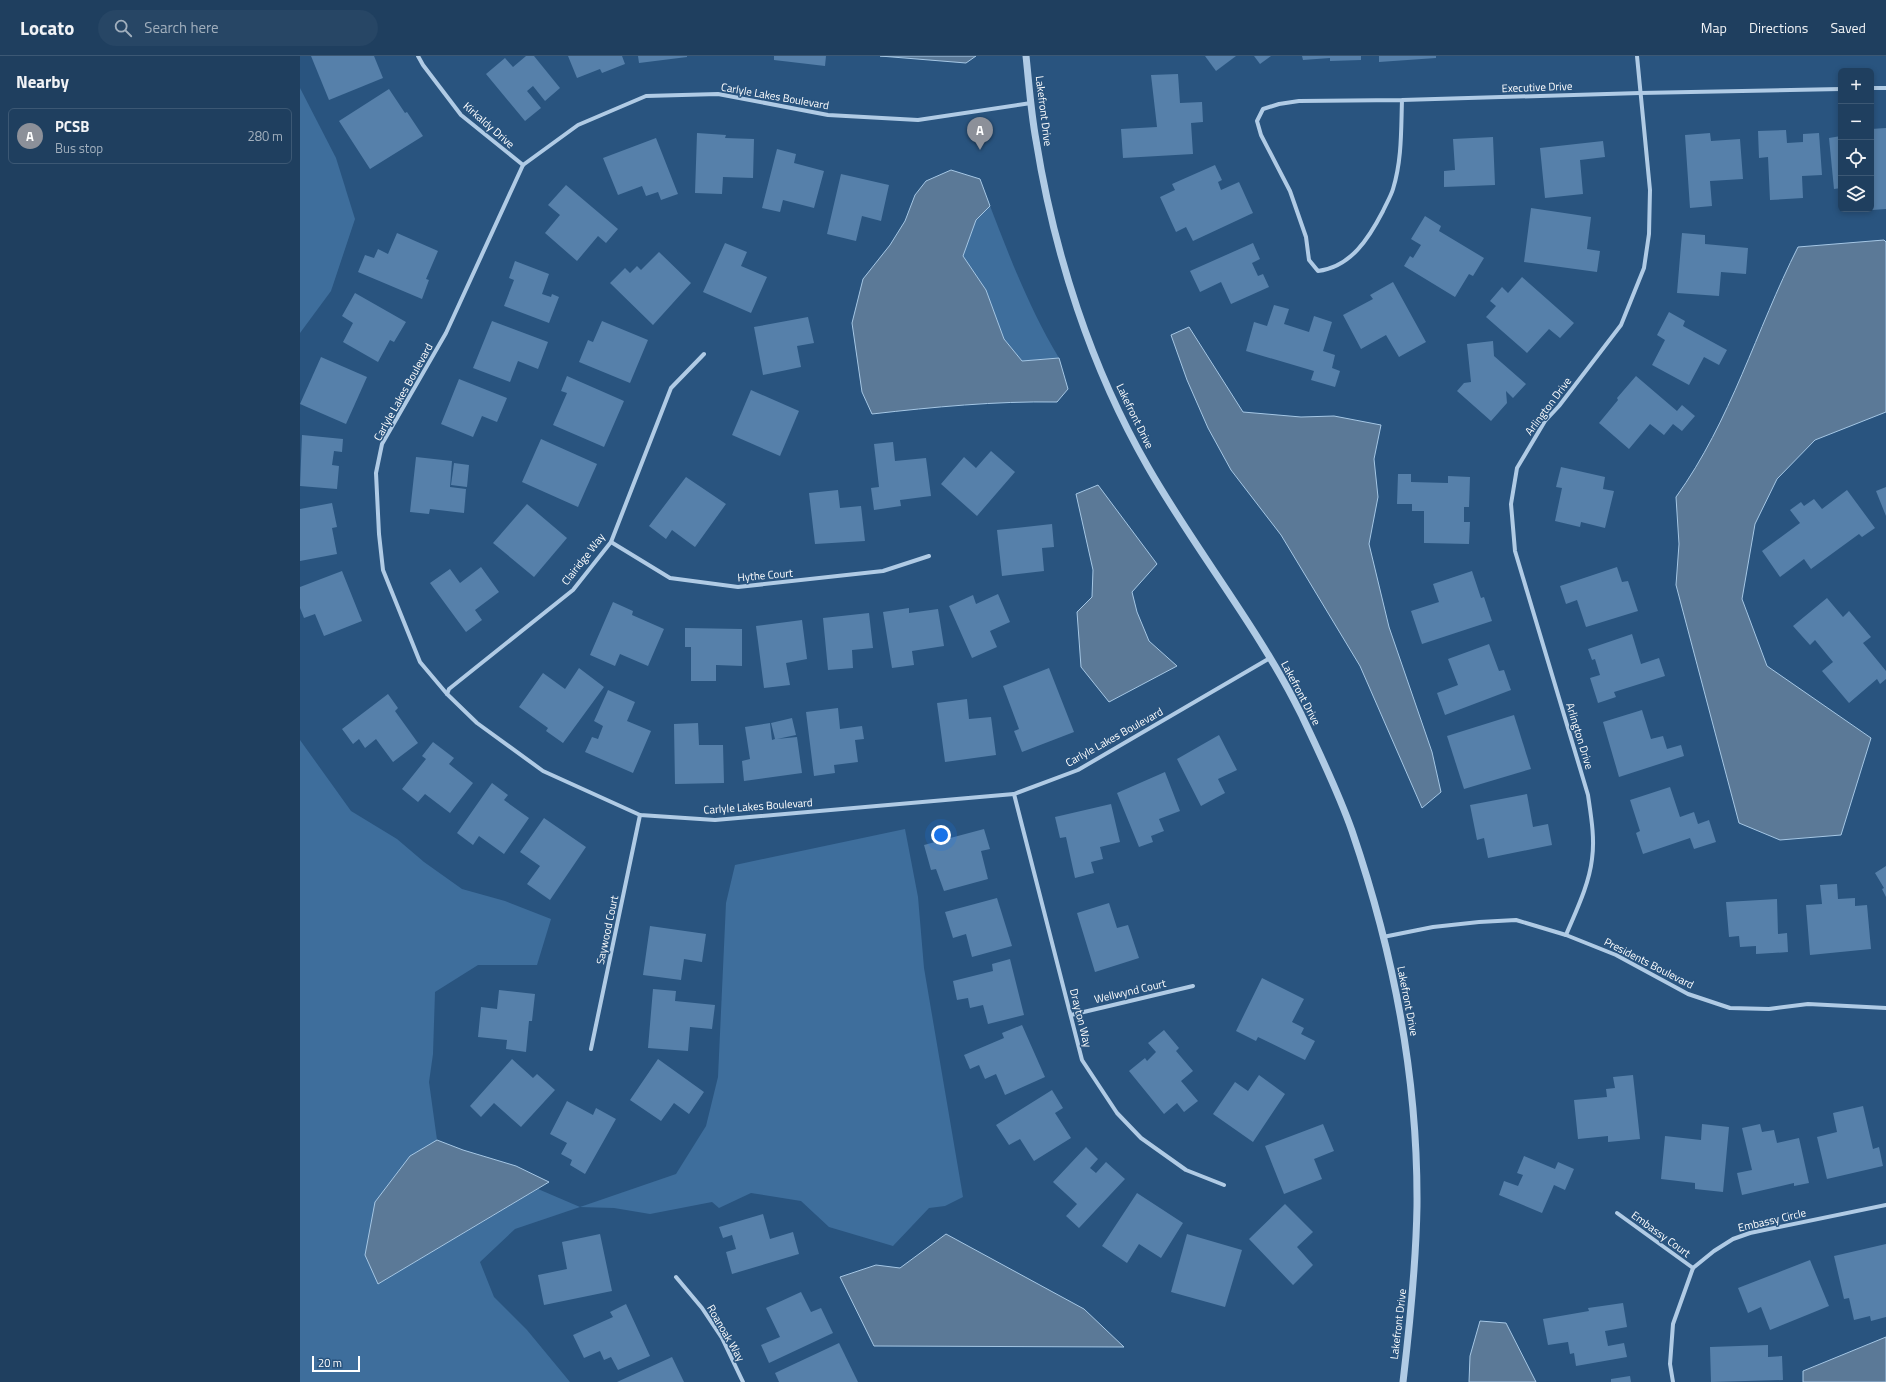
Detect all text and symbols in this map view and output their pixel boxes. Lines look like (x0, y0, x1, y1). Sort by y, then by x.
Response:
search box (98, 10, 378, 46)
text: Locato (20, 13, 74, 42)
text: Search here (144, 16, 219, 39)
icon: search (112, 17, 134, 39)
text: Map (1701, 17, 1727, 38)
text: Directions (1749, 17, 1808, 38)
text: Saved (1830, 17, 1866, 38)
map controls (1838, 68, 1874, 212)
button: + (1838, 68, 1874, 104)
text: Nearby (16, 69, 69, 95)
street label: Lakefront Drive (1032, 75, 1056, 148)
street label: Executive Drive (1501, 78, 1573, 96)
street label: Carlyle Lakes Boulevard (720, 79, 830, 113)
street label: Kirkaldy Drive (460, 98, 518, 152)
button: − (1838, 104, 1874, 140)
text: PCSB (55, 115, 89, 138)
pin: A (967, 117, 993, 150)
text: A (26, 126, 34, 146)
text: 280 m (247, 126, 283, 146)
text: Bus stop (55, 138, 103, 158)
button: locate (1838, 140, 1874, 176)
button: layers (1838, 176, 1874, 212)
street label: Carlyle Lakes Boulevard (370, 340, 437, 444)
street label: Arlington Drive (1521, 373, 1575, 438)
street label: Lakefront Drive (1112, 381, 1158, 452)
street label: Clairidge Way (557, 529, 609, 589)
street label: Hythe Court (737, 565, 794, 585)
street label: Lakefront Drive (1277, 658, 1325, 728)
street label: Arlington Drive (1562, 701, 1598, 772)
street label: Carlyle Lakes Boulevard (1062, 703, 1166, 770)
street label: Carlyle Lakes Boulevard (703, 794, 813, 818)
your location (931, 825, 951, 845)
street label: Saywood Court (592, 894, 622, 966)
street label: Presidents Boulevard (1601, 933, 1697, 993)
street label: Lakefront Drive (1393, 965, 1423, 1038)
street label: Wellwynd Court (1093, 975, 1168, 1007)
street label: Drayton Way (1066, 987, 1096, 1050)
street label: Embassy Circle (1736, 1204, 1808, 1236)
street label: Embassy Court (1628, 1207, 1694, 1261)
street label: Lakefront Drive (1386, 1287, 1410, 1360)
street label: Roanoak Way (703, 1302, 749, 1365)
scale bar (312, 1354, 360, 1373)
text: 20 m (318, 1355, 342, 1371)

